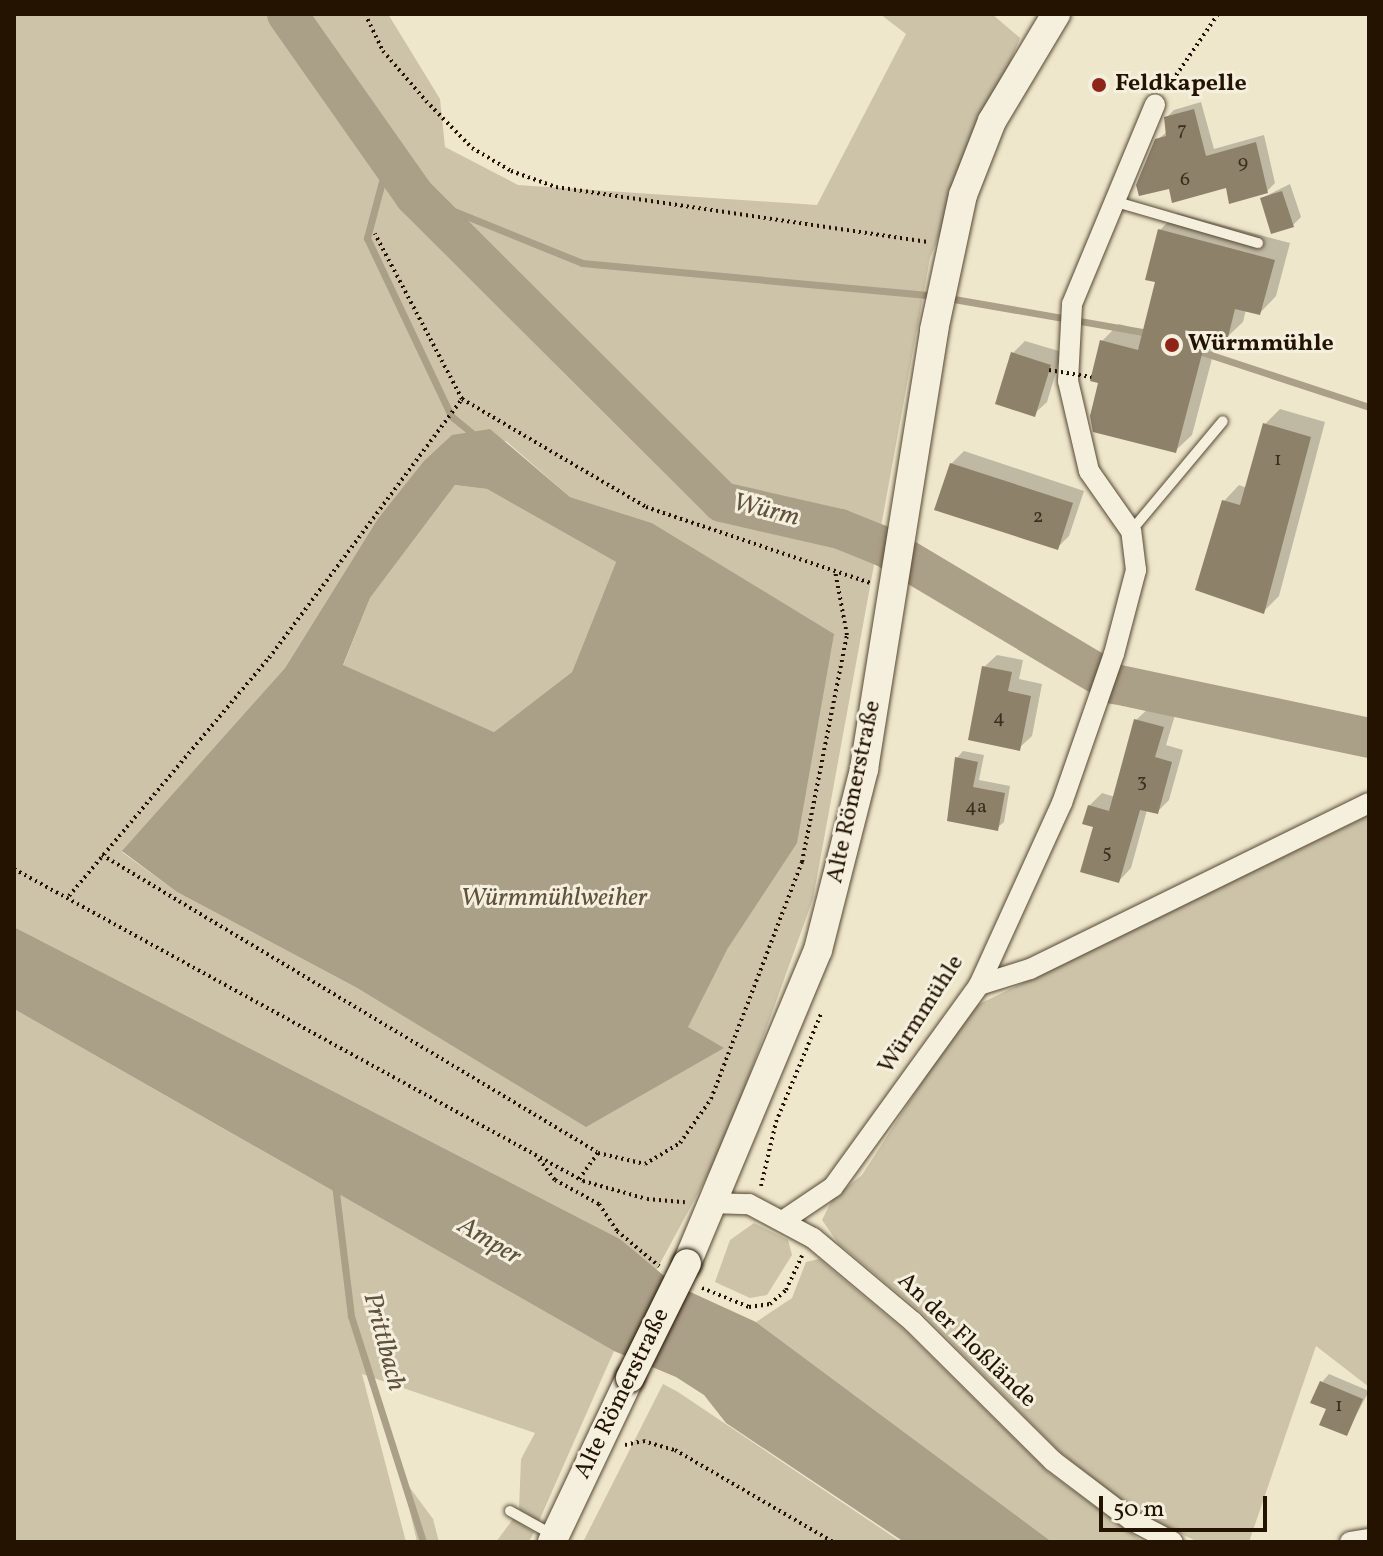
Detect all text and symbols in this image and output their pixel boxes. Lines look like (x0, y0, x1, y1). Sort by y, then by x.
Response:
place label: Feldkapelle (1115, 71, 1247, 99)
marker: Feldkapelle (1090, 76, 1108, 94)
house number: 7 (1177, 118, 1187, 142)
house number: 9 (1238, 151, 1248, 175)
house number: 6 (1180, 168, 1190, 192)
place label: Würmmühle (1188, 331, 1334, 359)
marker: Würmmühle (1163, 336, 1181, 354)
house number: 1 (1274, 448, 1282, 472)
water label: Würm (730, 488, 802, 534)
house number: 2 (1033, 505, 1043, 529)
street label: Alte Römerstraße (822, 698, 888, 886)
house number: 4 (993, 706, 1005, 730)
house number: 3 (1137, 770, 1147, 794)
house number: 4a (965, 795, 987, 819)
house number: 5 (1102, 841, 1112, 865)
water label: Würmmühlweiher (461, 883, 647, 915)
street label: Würmmühle (873, 950, 971, 1080)
water label: Amper (452, 1211, 526, 1273)
street label: An der Floßlände (891, 1267, 1041, 1415)
water label: Prittlbach (355, 1290, 411, 1394)
street label: Alte Römerstraße (569, 1304, 677, 1484)
house number: 1 (1335, 1394, 1343, 1418)
scale bar (1103, 1480, 1271, 1530)
text: 50 m (1113, 1493, 1165, 1527)

